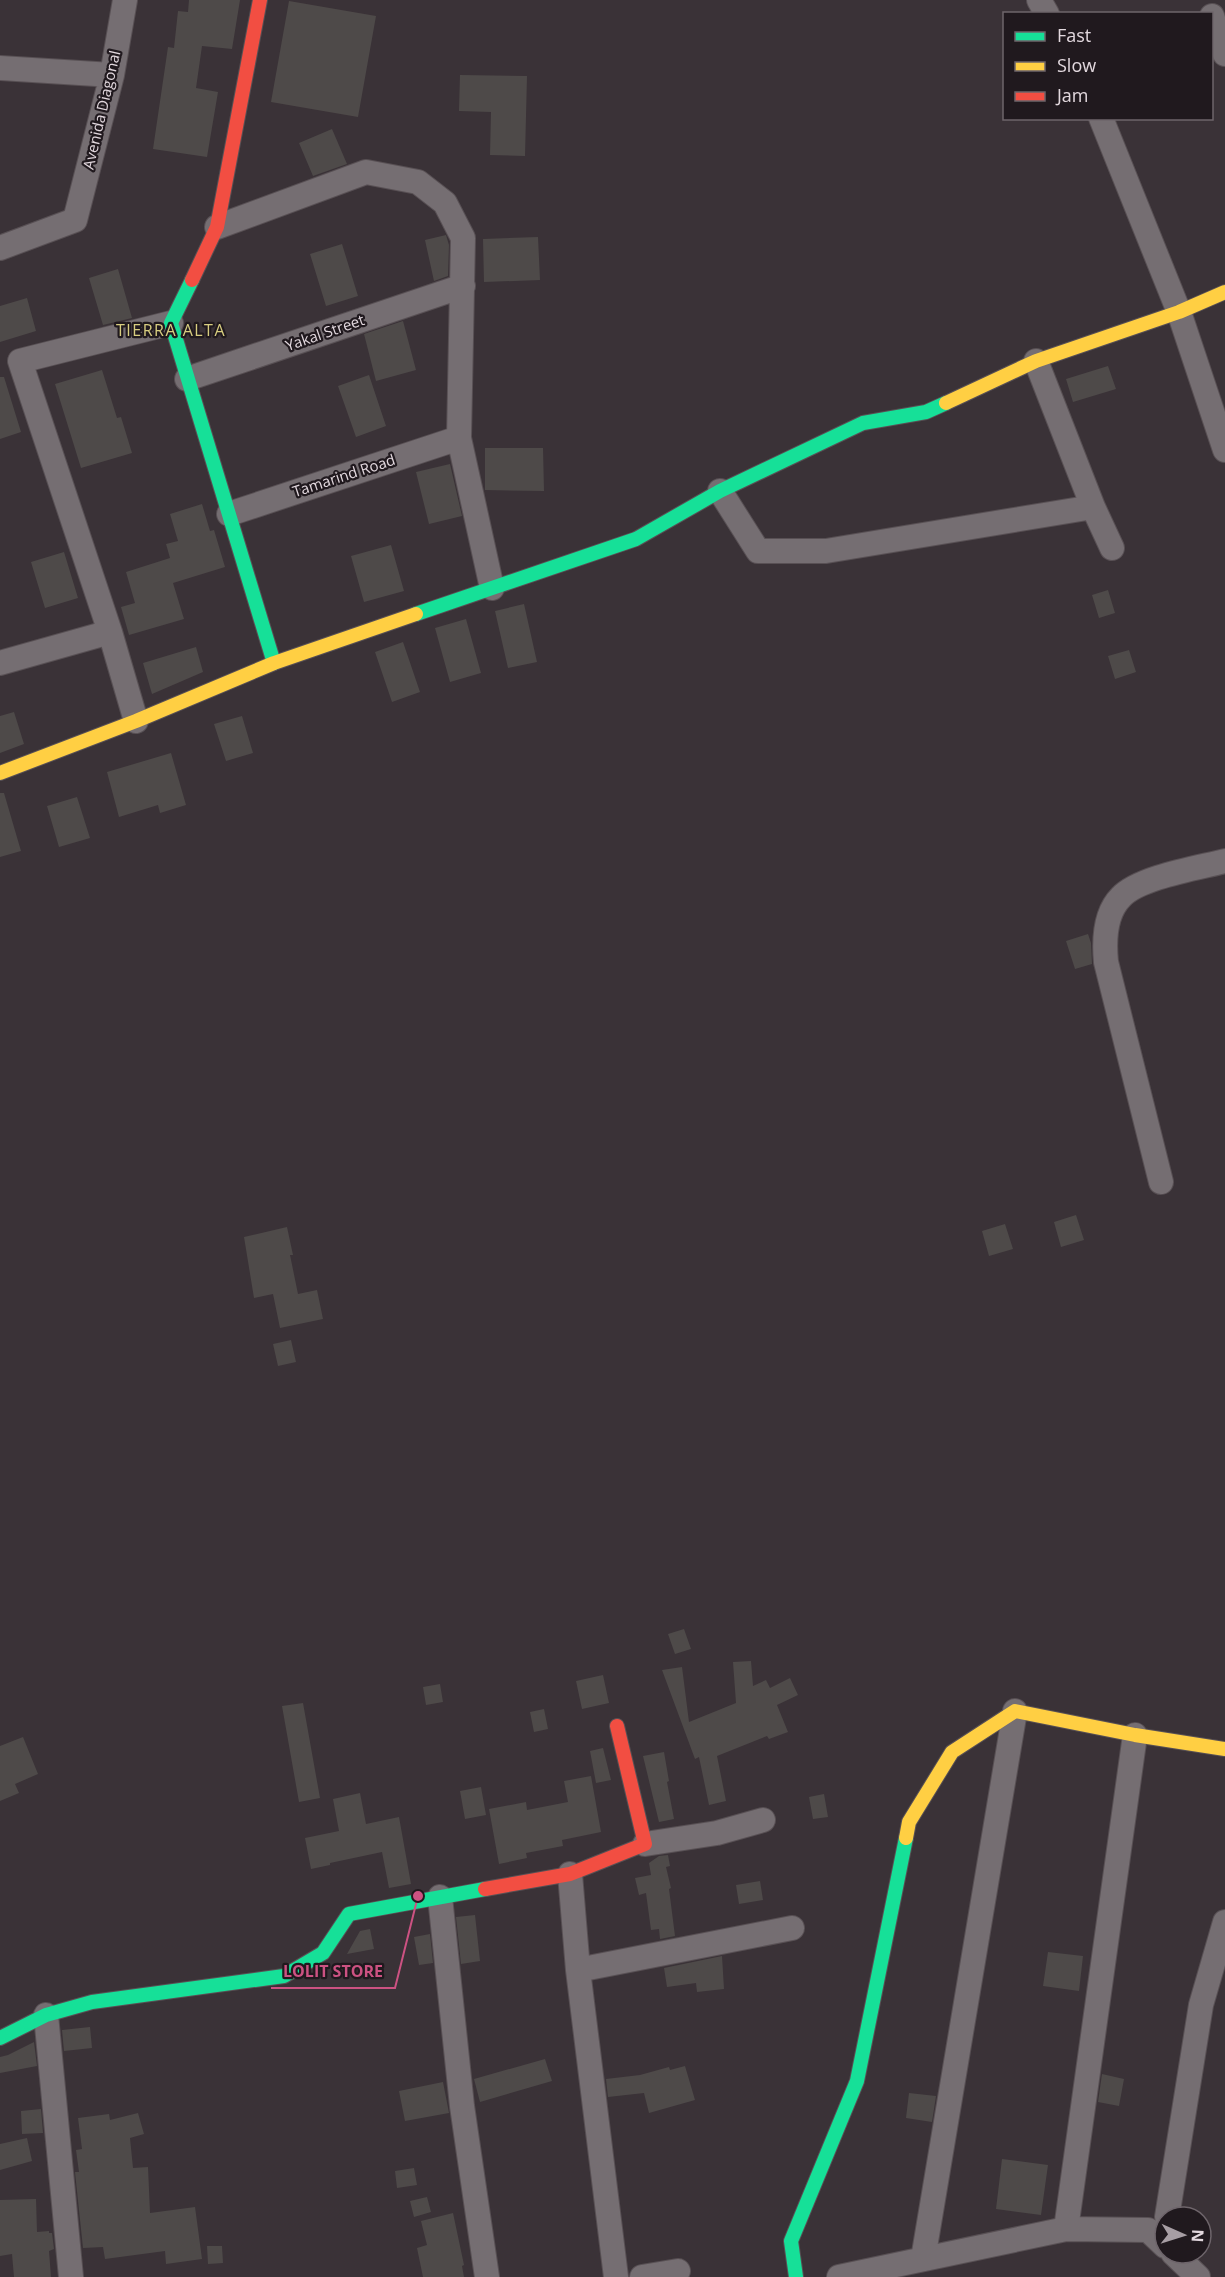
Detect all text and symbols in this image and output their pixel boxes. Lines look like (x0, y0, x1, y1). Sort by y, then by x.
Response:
legend (1003, 12, 1213, 120)
text: Fast (1057, 23, 1091, 47)
street label: Avenida Diagonal (78, 48, 124, 171)
text: Slow (1057, 53, 1096, 77)
text: Jam (1055, 83, 1089, 107)
street label: Yakal Street (282, 309, 367, 355)
district label: TIERRA ALTA (116, 319, 226, 341)
street label: Tamarind Road (290, 449, 398, 501)
callout: LOLIT STORE (271, 1954, 395, 1988)
text: LOLIT STORE (283, 1960, 383, 1982)
north arrow (1153, 2205, 1213, 2265)
text: N (1187, 2229, 1209, 2243)

